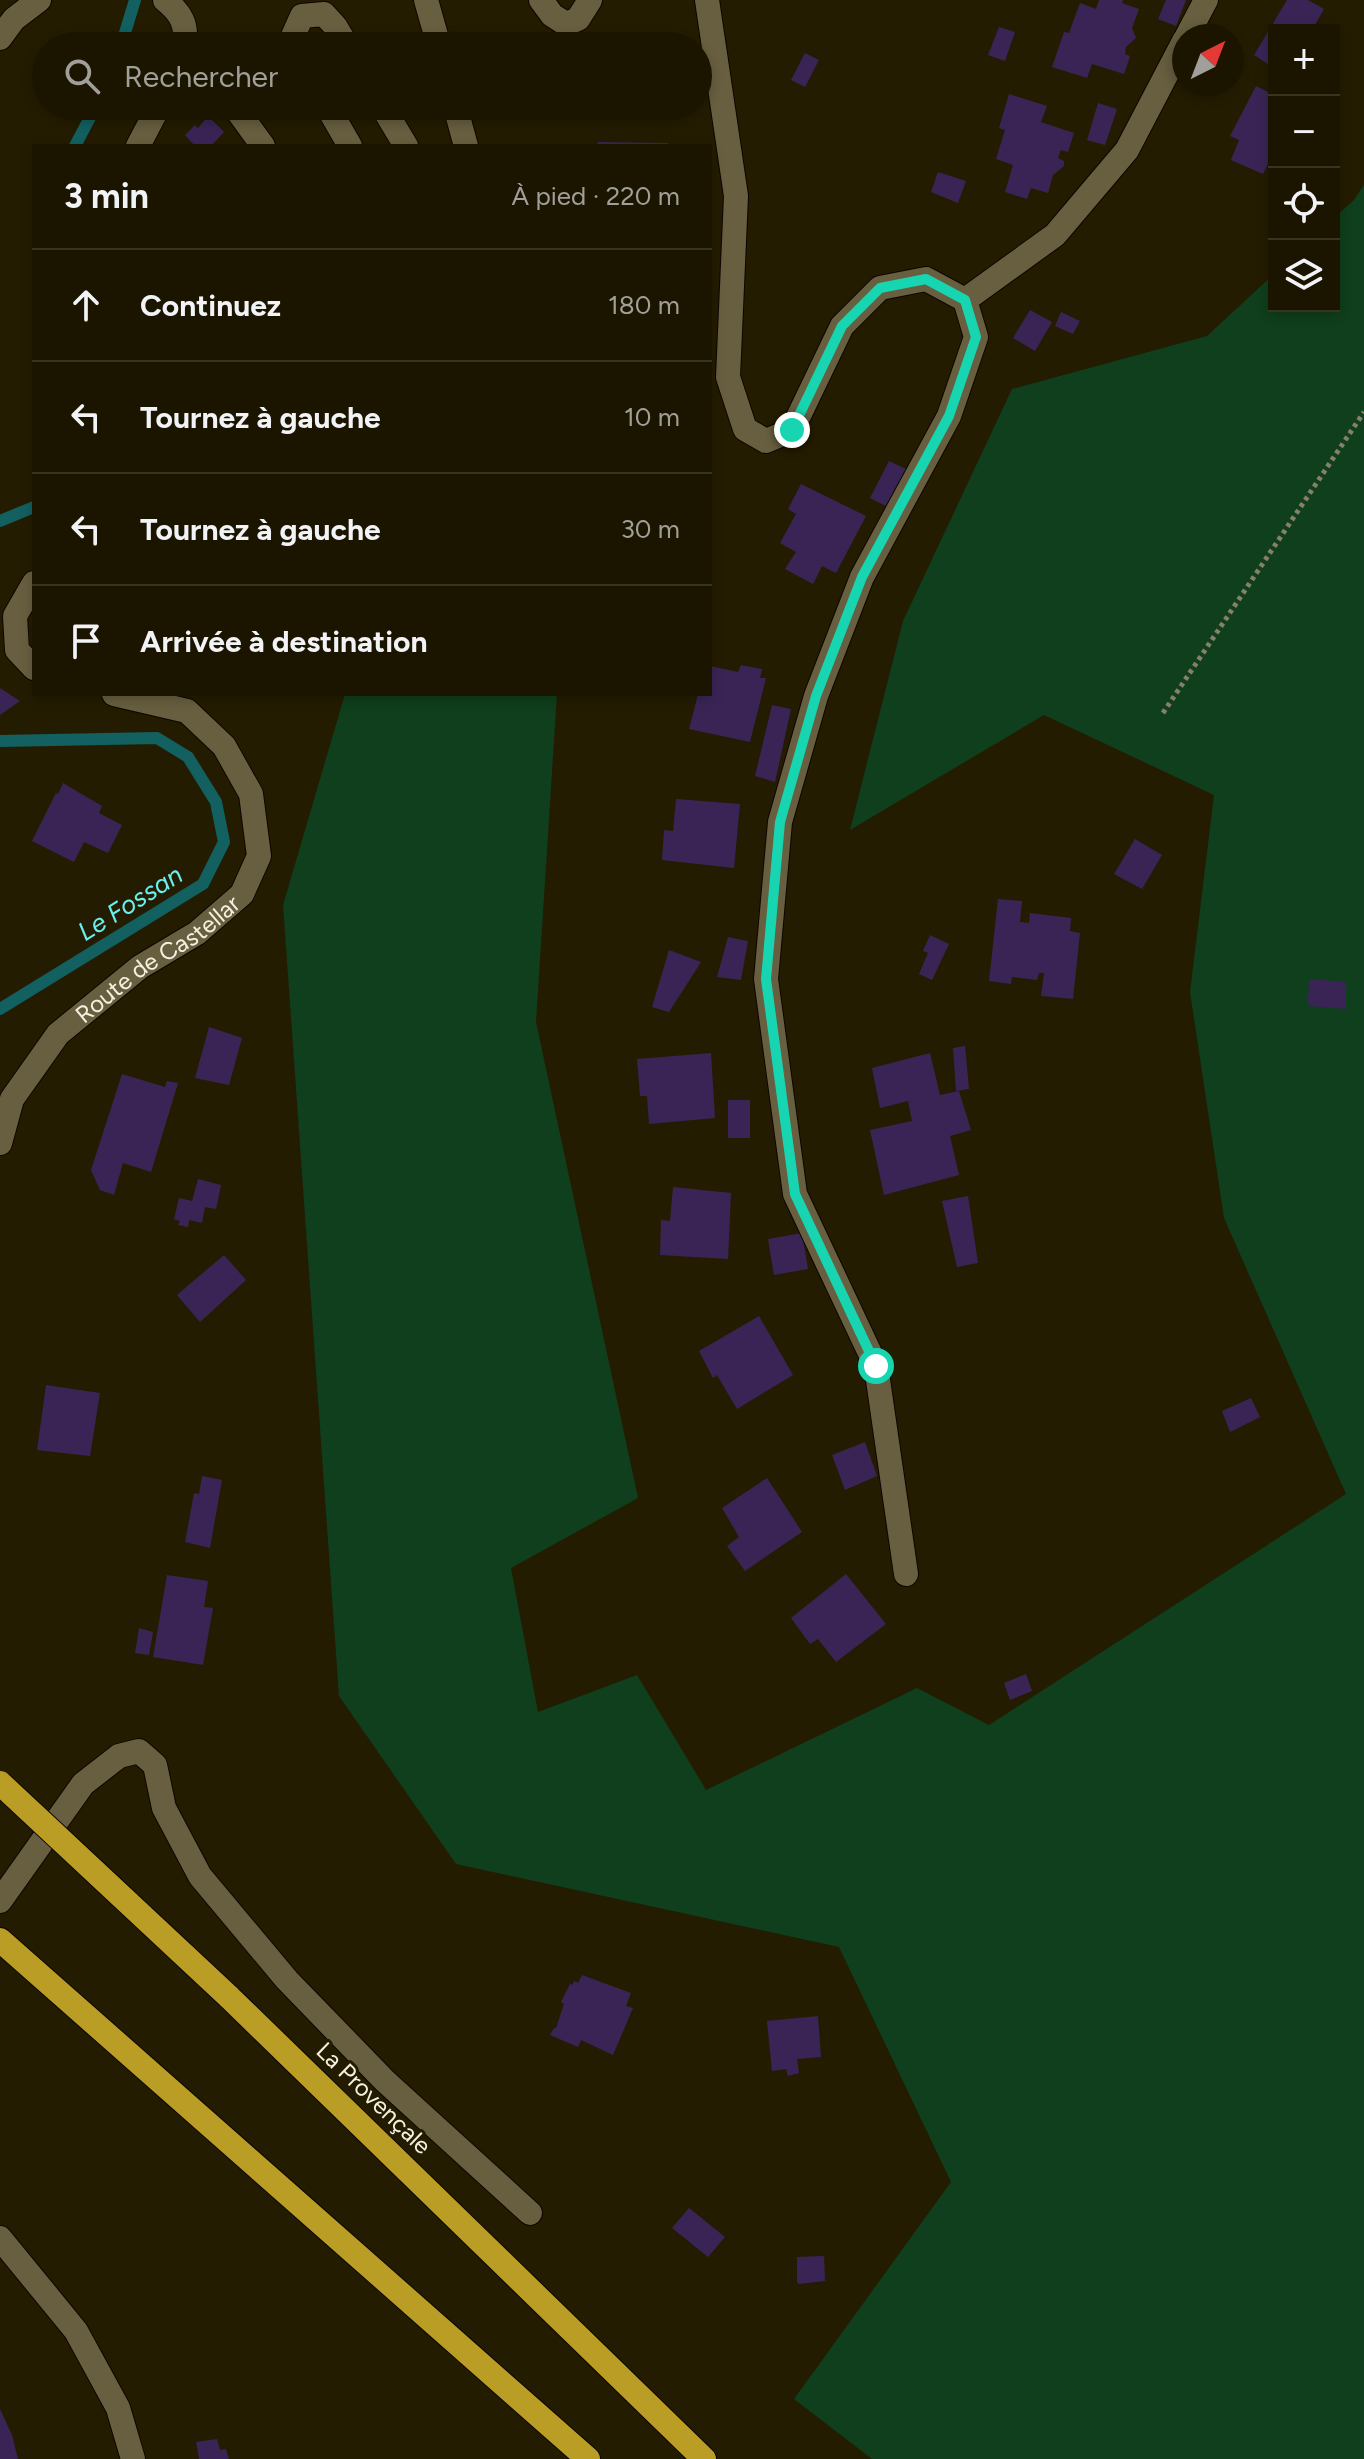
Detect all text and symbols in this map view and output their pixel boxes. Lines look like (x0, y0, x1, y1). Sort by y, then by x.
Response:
north arrow (1172, 24, 1244, 96)
map controls (1268, 24, 1340, 312)
button: + (1268, 24, 1340, 96)
search box (32, 32, 712, 120)
icon: search (60, 54, 104, 98)
text: Rechercher (124, 58, 278, 95)
button: − (1268, 96, 1340, 168)
button: locate (1268, 168, 1340, 240)
text: 3 min (64, 176, 149, 217)
text: À pied · 220 m (511, 180, 680, 212)
button: layers (1268, 240, 1340, 312)
icon: ahead (64, 283, 108, 327)
text: Continuez (140, 287, 281, 324)
text: 180 m (608, 289, 680, 321)
icon: left (64, 395, 108, 439)
text: Tournez à gauche (140, 399, 381, 436)
text: 10 m (624, 401, 680, 433)
route end (774, 412, 810, 448)
icon: left (64, 507, 108, 551)
text: Tournez à gauche (140, 511, 381, 548)
text: 30 m (621, 513, 680, 545)
icon: arrive (64, 619, 108, 663)
text: Arrivée à destination (140, 623, 427, 660)
water label: Le Fossan (72, 858, 188, 948)
street label: Route de Castellar (69, 889, 245, 1029)
route start (858, 1348, 894, 1384)
street label: La Provençale (311, 2036, 437, 2160)

